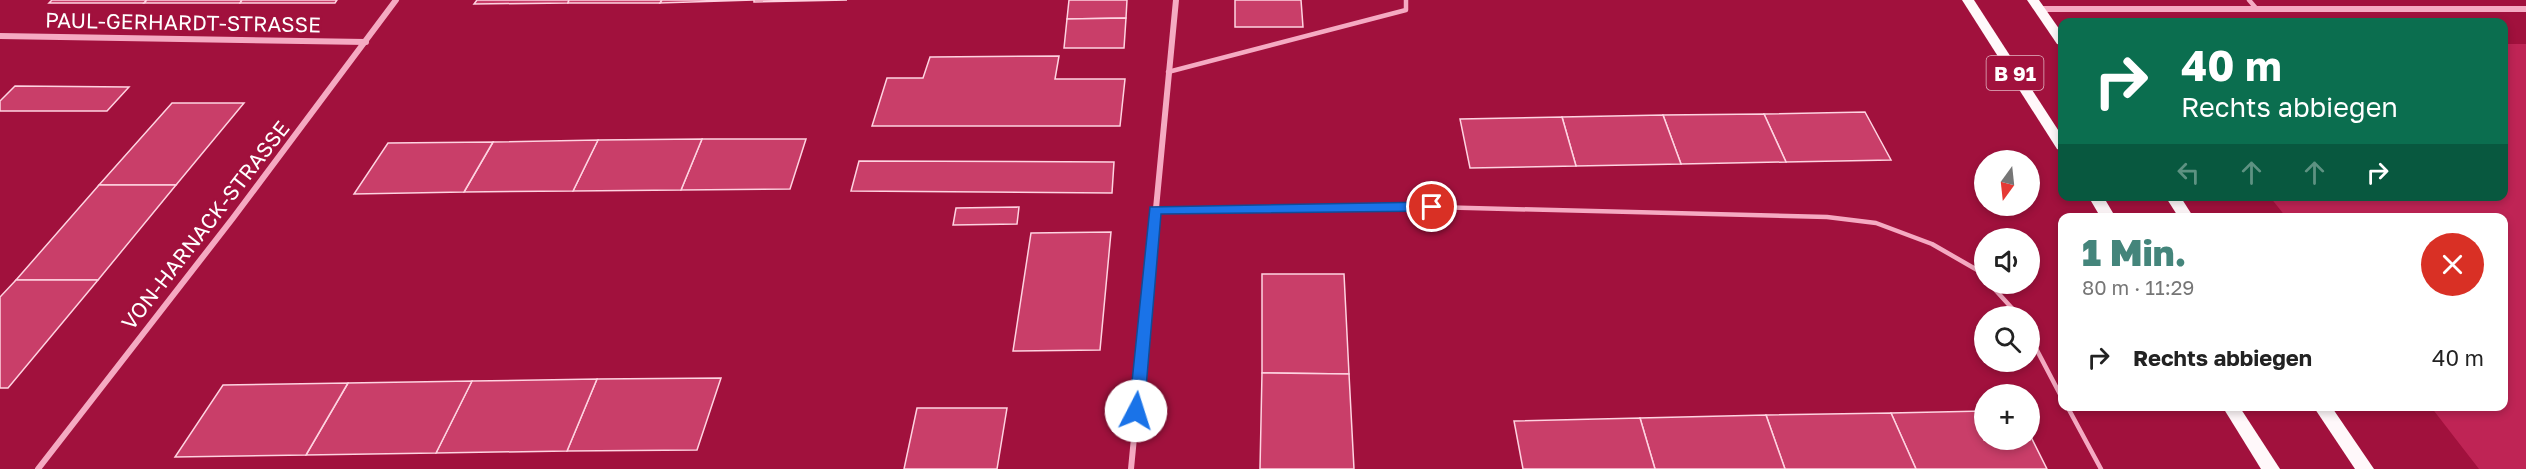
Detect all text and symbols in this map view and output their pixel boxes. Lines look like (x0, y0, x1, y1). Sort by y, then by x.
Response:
street label: PAUL-GERHARDT-STRASSE (45, 7, 321, 37)
text: 40 m (2181, 40, 2282, 90)
icon: right (2082, 42, 2160, 120)
road number: B 91 (1986, 56, 2044, 90)
text: Rechts abbiegen (2181, 91, 2398, 123)
street label: VON-HARNACK-STRASSE (115, 115, 295, 335)
north arrow (1974, 150, 2040, 216)
map controls (1974, 150, 2040, 450)
icon: left (2172, 156, 2205, 189)
icon: ahead (2235, 156, 2268, 189)
icon: ahead (2298, 156, 2331, 189)
icon: right (2361, 156, 2394, 189)
pin (1406, 181, 1457, 232)
icon: arrive (1415, 190, 1448, 223)
button: sound (1974, 228, 2040, 294)
text: 1 Min. (2082, 231, 2186, 274)
button: close (2421, 233, 2484, 296)
text: 80 m · 11:29 (2082, 275, 2194, 299)
button: search (1974, 306, 2040, 372)
icon: right (2082, 341, 2115, 374)
text: Rechts abbiegen (2133, 344, 2312, 371)
text: 40 m (2432, 344, 2484, 371)
position arrow (1104, 379, 1168, 443)
button: + (1974, 384, 2040, 450)

